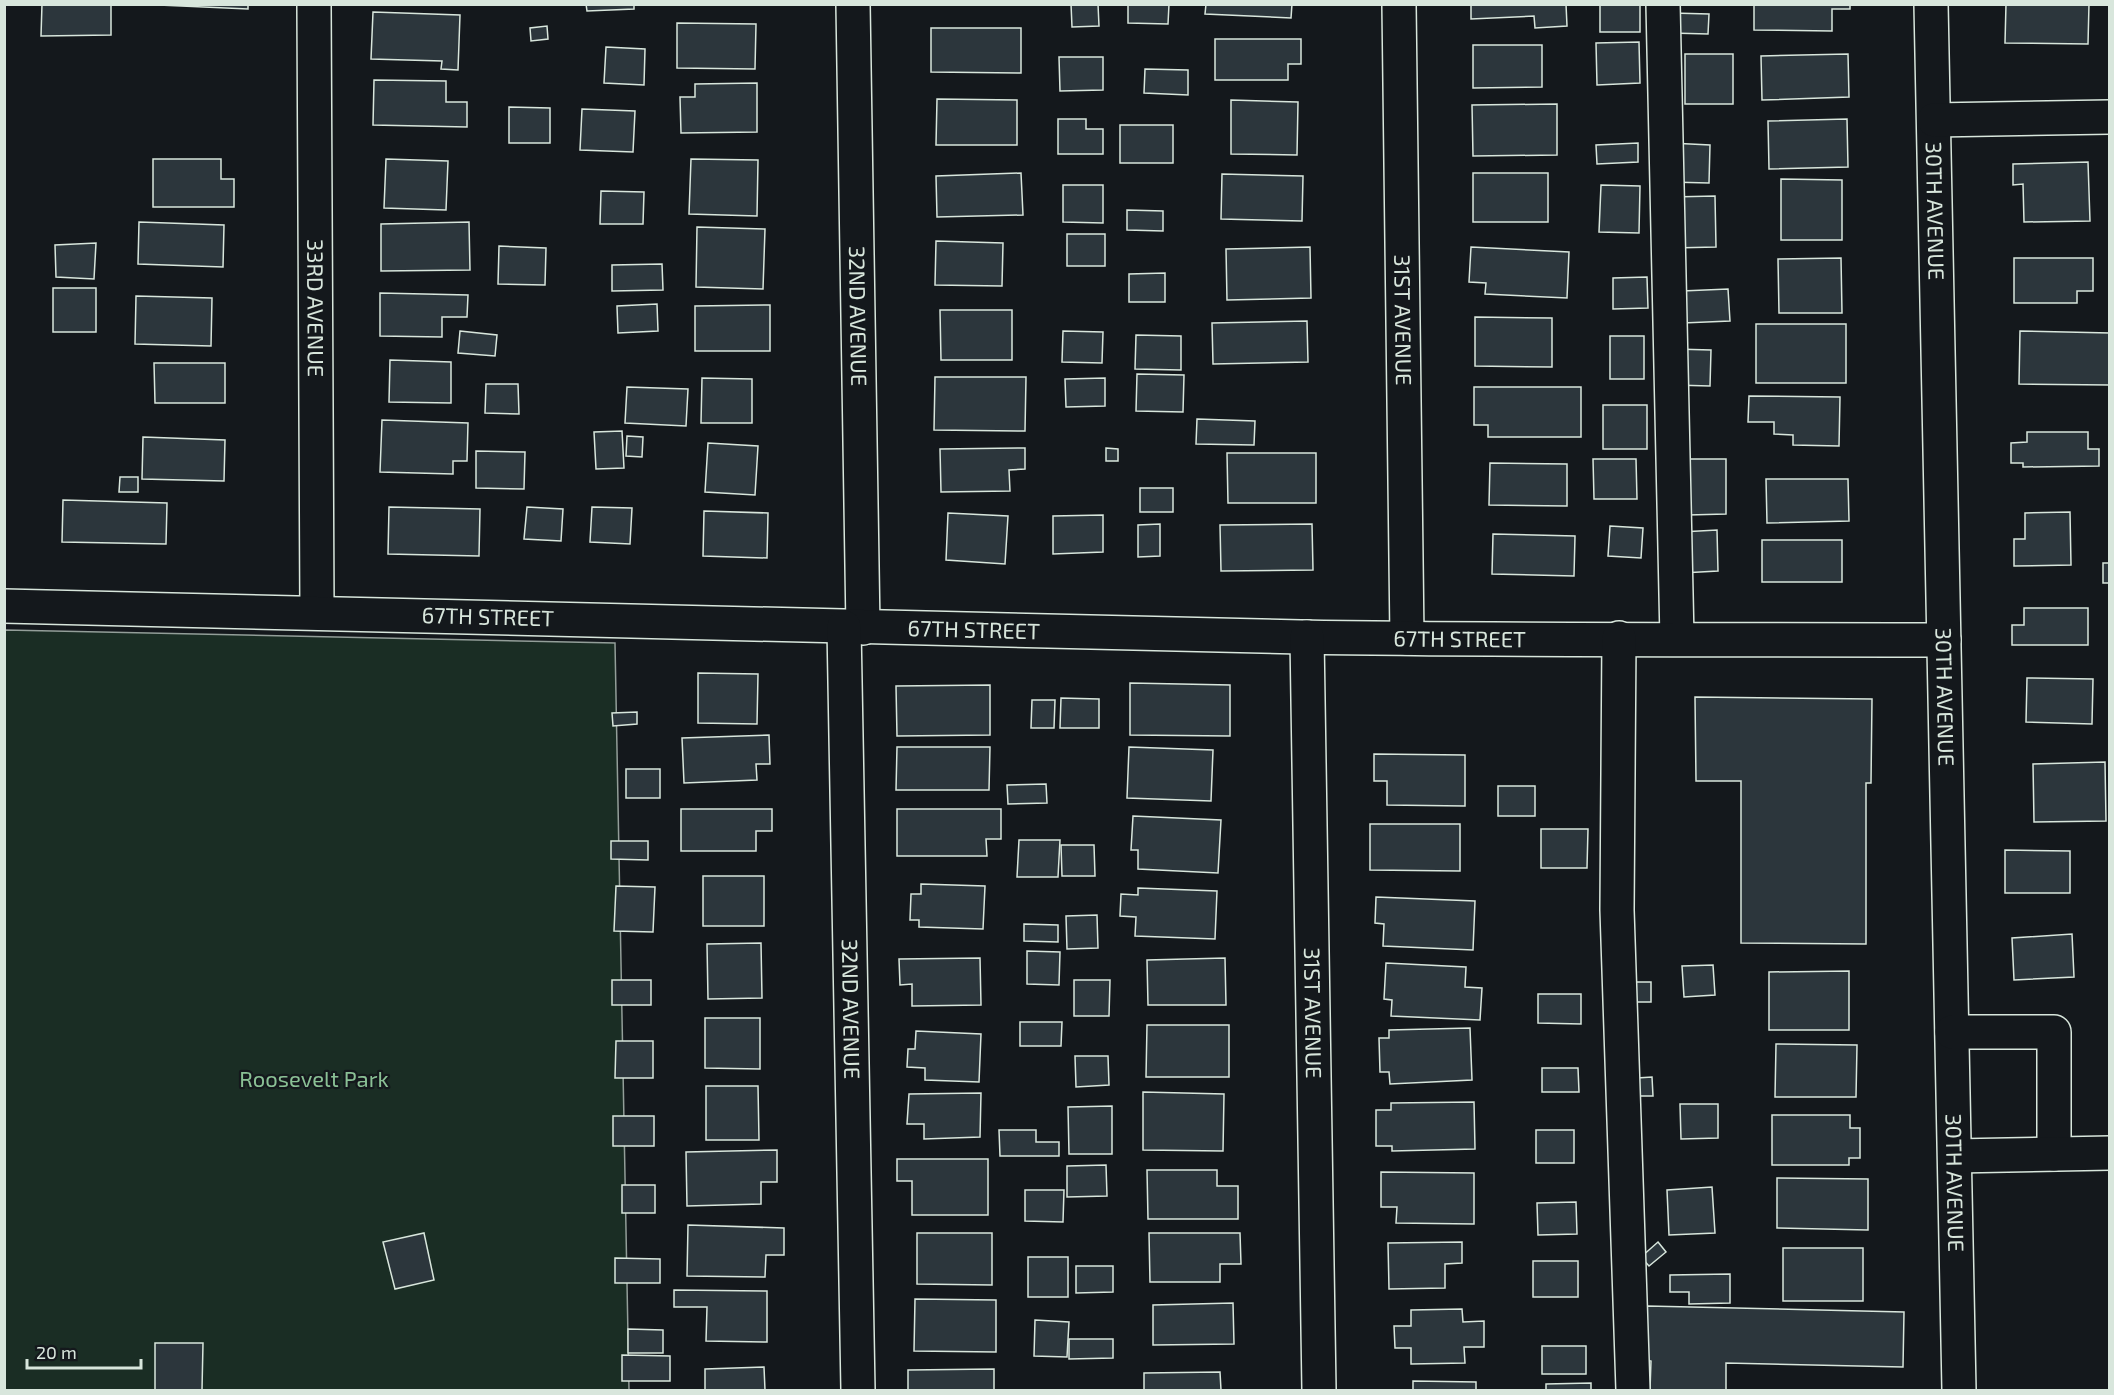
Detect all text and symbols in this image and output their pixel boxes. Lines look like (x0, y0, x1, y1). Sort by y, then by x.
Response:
street label: 30TH AVENUE (1922, 141, 1951, 280)
street label: 33RD AVENUE (303, 239, 330, 377)
street label: 32ND AVENUE (845, 246, 873, 386)
street label: 31ST AVENUE (1390, 254, 1418, 386)
street label: 67TH STREET (421, 601, 555, 630)
street label: 67TH STREET (907, 614, 1040, 643)
street label: 67TH STREET (1393, 624, 1526, 651)
street label: 30TH AVENUE (1932, 627, 1960, 766)
street label: 32ND AVENUE (838, 939, 866, 1079)
street label: 31ST AVENUE (1300, 947, 1328, 1079)
park label: Roosevelt Park (239, 1065, 389, 1091)
street label: 30TH AVENUE (1941, 1113, 1970, 1252)
scale bar (27, 1332, 141, 1370)
text: 20 m (36, 1341, 77, 1363)

